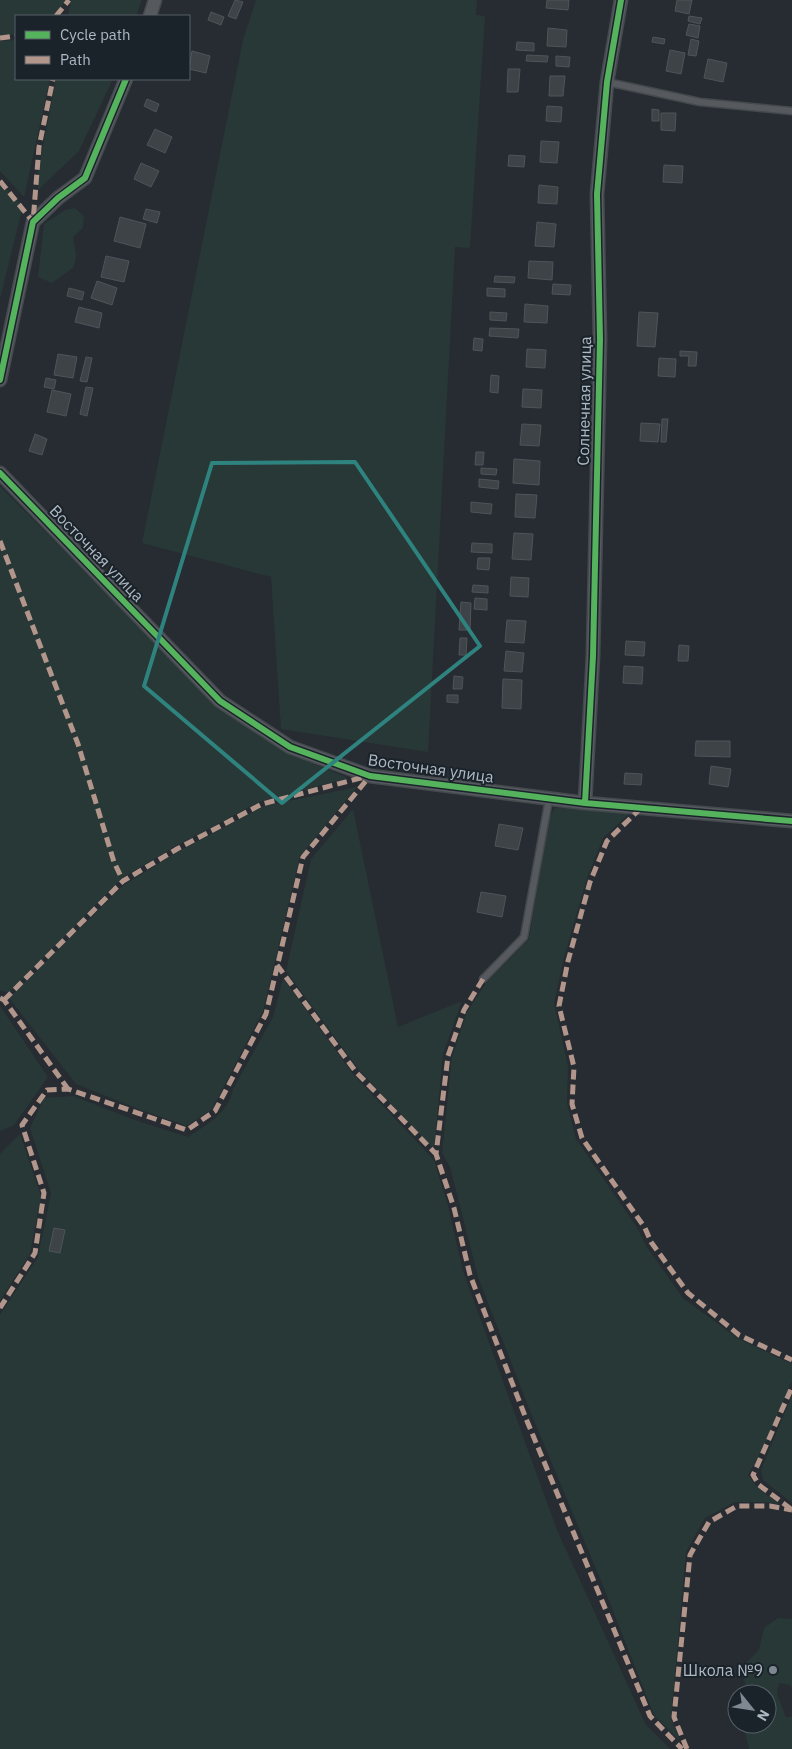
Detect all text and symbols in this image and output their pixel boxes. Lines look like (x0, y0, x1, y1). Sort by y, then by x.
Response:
legend (15, 15, 190, 80)
text: Cycle path (60, 25, 131, 44)
text: Path (60, 50, 91, 69)
street label: Солнечная улица (573, 336, 595, 466)
street label: Восточная улица (46, 500, 149, 606)
street label: Восточная улица (367, 749, 496, 787)
place label: Школа №9 (683, 1660, 763, 1680)
marker: Школа №9 (767, 1664, 779, 1676)
north arrow (727, 1684, 777, 1734)
text: N (753, 1707, 774, 1724)

